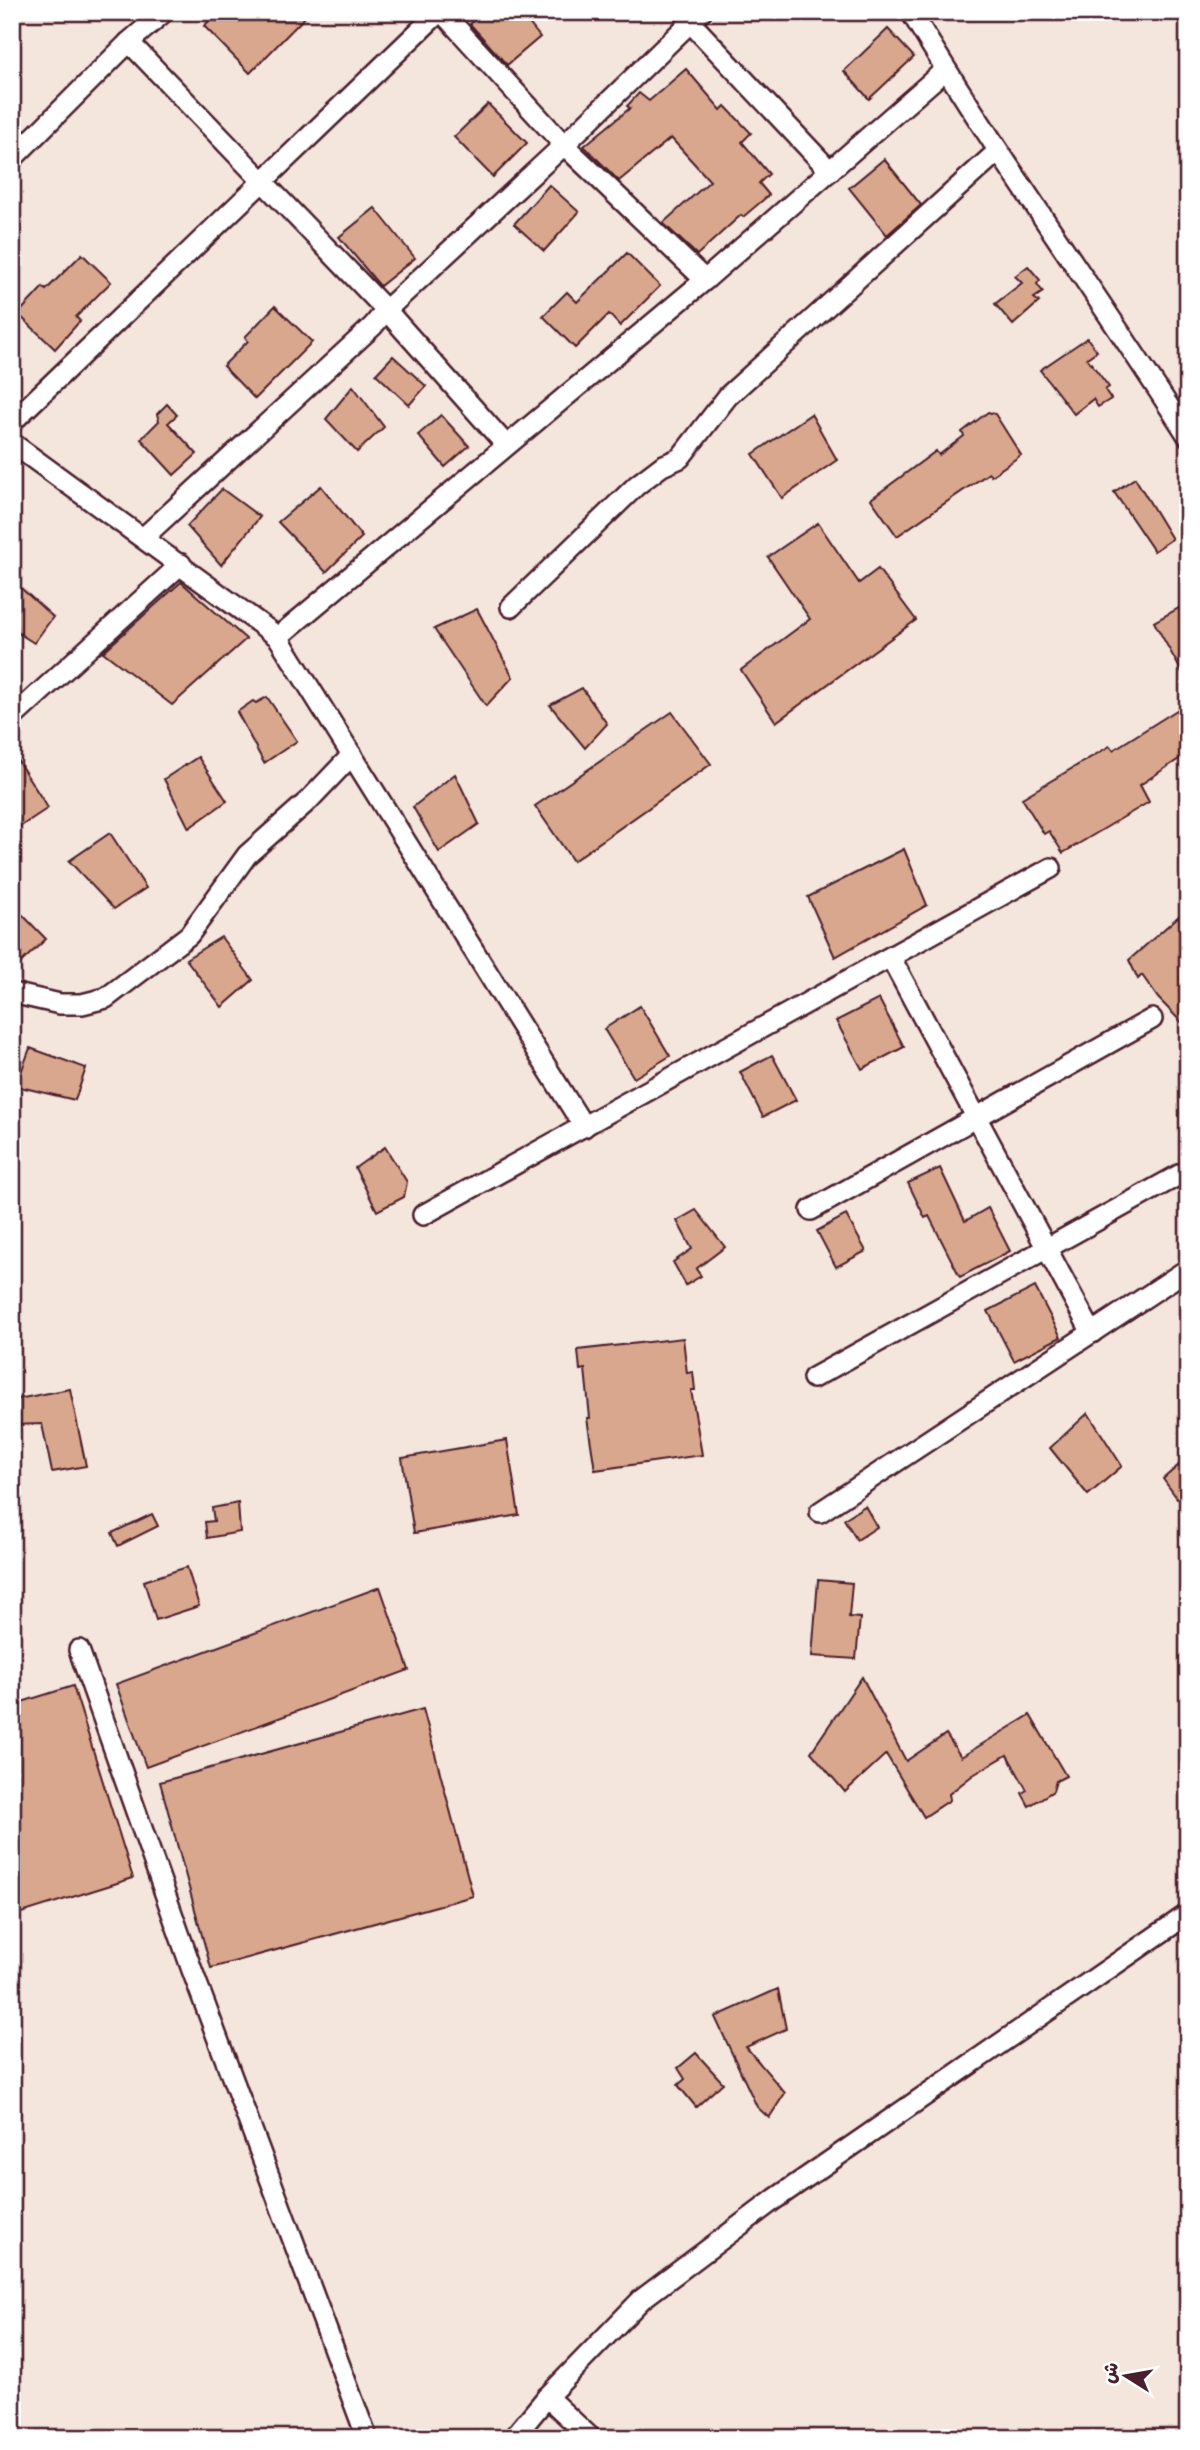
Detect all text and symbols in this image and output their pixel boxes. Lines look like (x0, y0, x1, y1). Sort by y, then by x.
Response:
north arrow (1092, 2342, 1162, 2412)
text: ش (1096, 2360, 1123, 2385)

